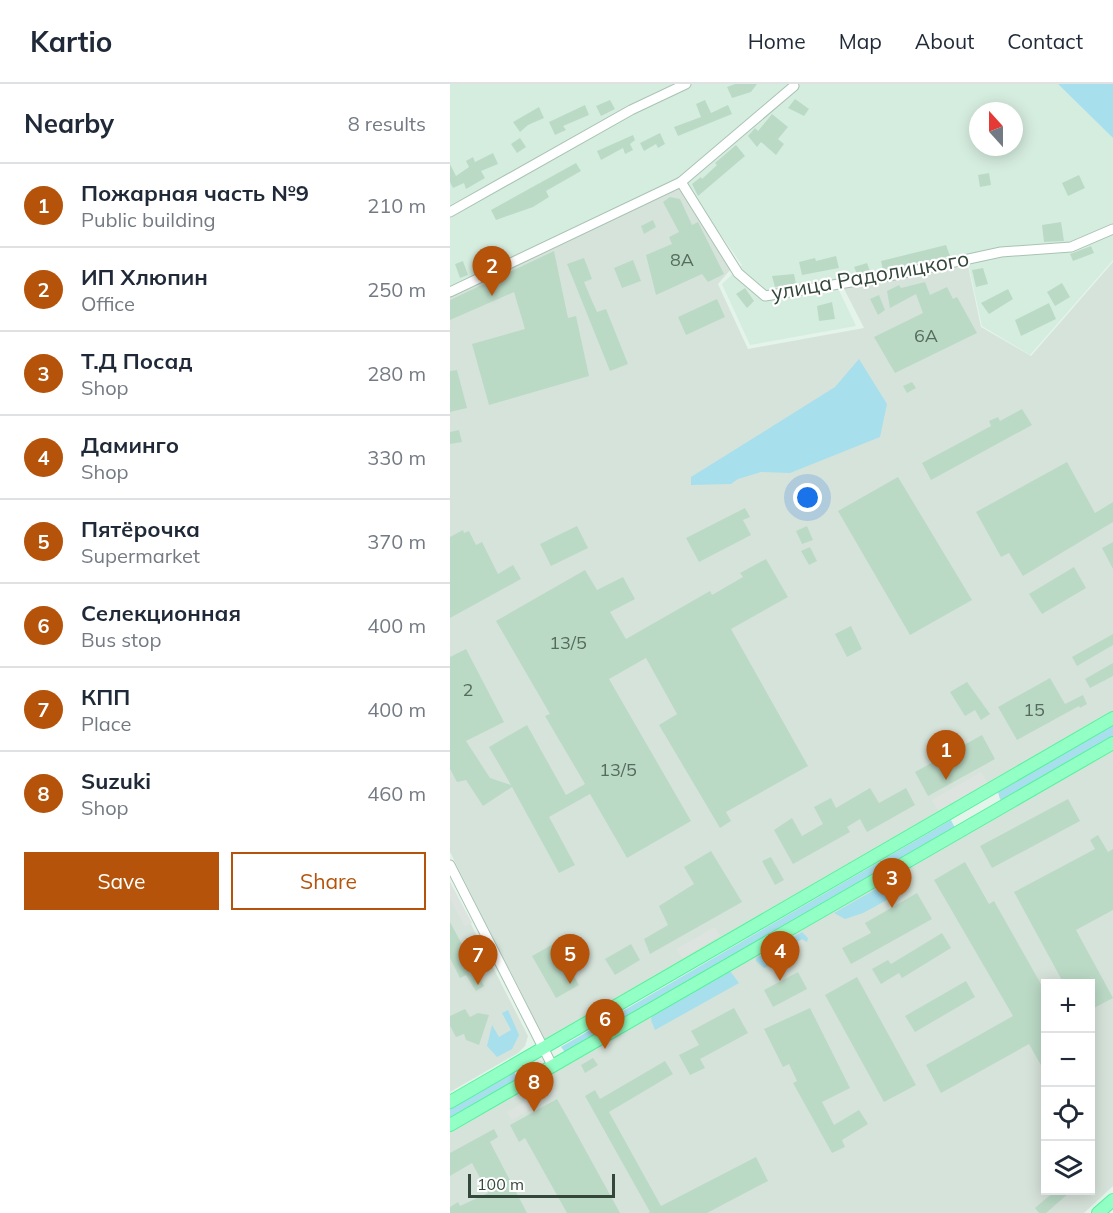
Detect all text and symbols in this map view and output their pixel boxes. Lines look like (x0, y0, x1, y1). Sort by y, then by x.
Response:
text: Kartio (30, 24, 112, 59)
text: Home (748, 28, 806, 54)
text: Map (839, 28, 882, 54)
text: About (915, 28, 974, 54)
text: Contact (1007, 28, 1083, 54)
north arrow (969, 102, 1023, 156)
text: Nearby (24, 107, 114, 140)
text: 8 results (348, 111, 426, 136)
text: Пожарная часть №9 (81, 179, 309, 207)
text: 1 (38, 193, 50, 218)
text: 210 m (367, 193, 426, 218)
text: Public building (81, 207, 216, 232)
street label: улица Радолицкого (769, 245, 971, 305)
pin: 2 (472, 246, 512, 296)
house number: 8А (670, 248, 694, 271)
text: ИП Хлюпин (81, 263, 208, 291)
text: 2 (38, 277, 50, 302)
text: 250 m (367, 277, 426, 302)
text: Office (81, 291, 135, 316)
house number: 6А (914, 324, 938, 347)
text: Т.Д Посад (81, 347, 192, 375)
text: 3 (38, 361, 50, 386)
text: 280 m (367, 361, 426, 386)
text: Shop (81, 375, 129, 400)
text: Даминго (81, 431, 179, 459)
text: 4 (38, 445, 50, 470)
text: 330 m (367, 445, 426, 470)
text: Shop (81, 459, 129, 484)
your location (793, 483, 822, 512)
text: Пятёрочка (81, 515, 200, 543)
text: 5 (38, 529, 50, 554)
text: 370 m (367, 529, 426, 554)
text: Supermarket (81, 543, 200, 568)
text: Селекционная (81, 599, 241, 627)
text: 6 (38, 613, 50, 638)
text: 400 m (367, 613, 426, 638)
text: Bus stop (81, 627, 161, 652)
house number: 13/5 (549, 631, 587, 654)
house number: 2 (463, 678, 473, 701)
text: КПП (81, 683, 130, 711)
text: 7 (38, 697, 50, 722)
text: 400 m (367, 697, 426, 722)
house number: 15 (1023, 698, 1045, 721)
text: Place (81, 711, 131, 736)
pin: 1 (926, 730, 966, 780)
house number: 13/5 (599, 758, 637, 781)
text: Suzuki (81, 767, 151, 795)
text: 8 (38, 781, 50, 806)
text: 460 m (367, 781, 426, 806)
text: Shop (81, 795, 129, 820)
button: Save (24, 852, 219, 910)
button: Share (231, 852, 426, 910)
pin: 3 (872, 858, 912, 908)
pin: 4 (760, 932, 800, 981)
pin: 5 (550, 934, 590, 984)
pin: 7 (459, 936, 498, 985)
map controls (1041, 979, 1095, 1195)
button: + (1041, 979, 1095, 1033)
pin: 6 (586, 1000, 624, 1049)
button: − (1041, 1033, 1095, 1087)
pin: 8 (514, 1062, 554, 1112)
button: locate (1041, 1087, 1095, 1141)
button: layers (1041, 1141, 1095, 1195)
scale bar (468, 1171, 615, 1198)
text: 100 m (477, 1174, 524, 1194)

